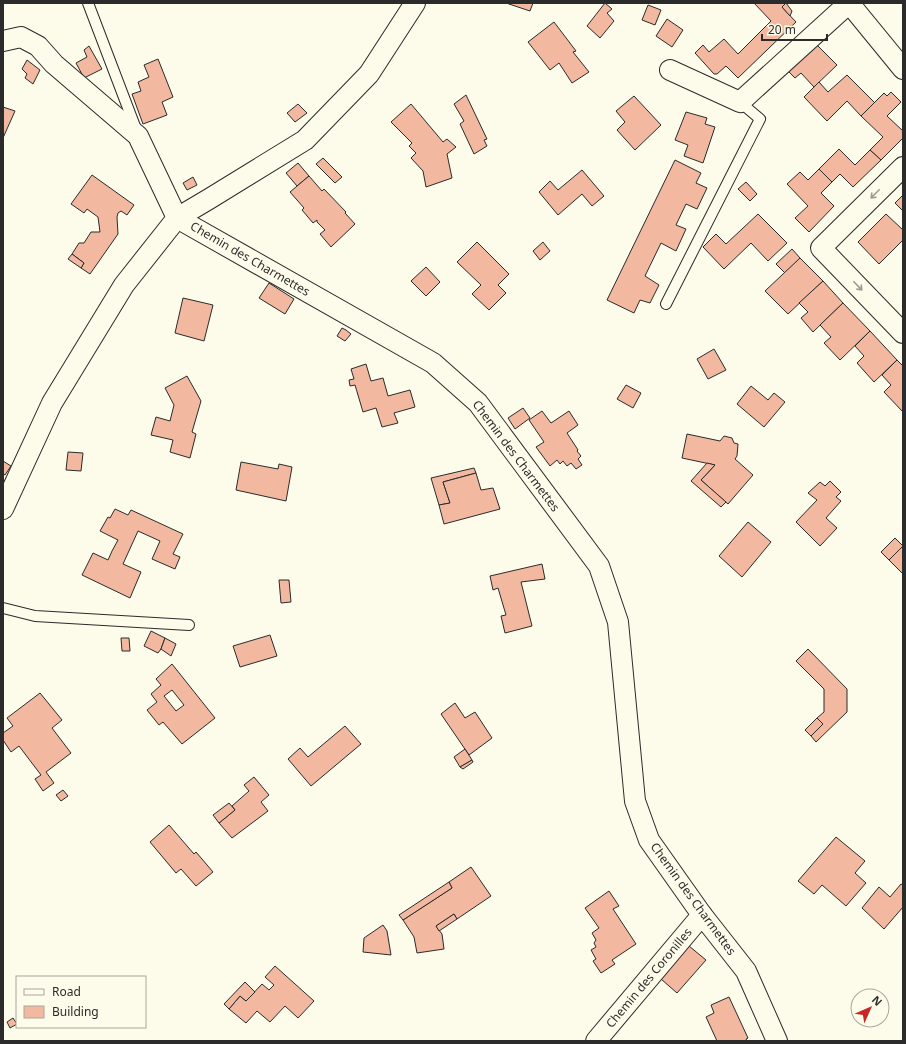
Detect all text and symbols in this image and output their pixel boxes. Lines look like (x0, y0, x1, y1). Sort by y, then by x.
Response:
scale bar (762, 16, 827, 42)
text: 20 m (768, 21, 796, 38)
one-way arrow (870, 189, 880, 199)
street label: Chemin des Charmettes (187, 217, 313, 300)
one-way arrow (853, 281, 862, 291)
street label: Chemin des Charmettes (469, 396, 564, 515)
street label: Chemin des Charmettes (647, 839, 740, 959)
street label: Chemin des Coronilles (602, 924, 696, 1031)
legend (16, 976, 146, 1028)
text: Road (52, 983, 81, 1000)
north arrow (850, 988, 890, 1028)
text: N (869, 992, 886, 1009)
text: Building (52, 1003, 99, 1020)

